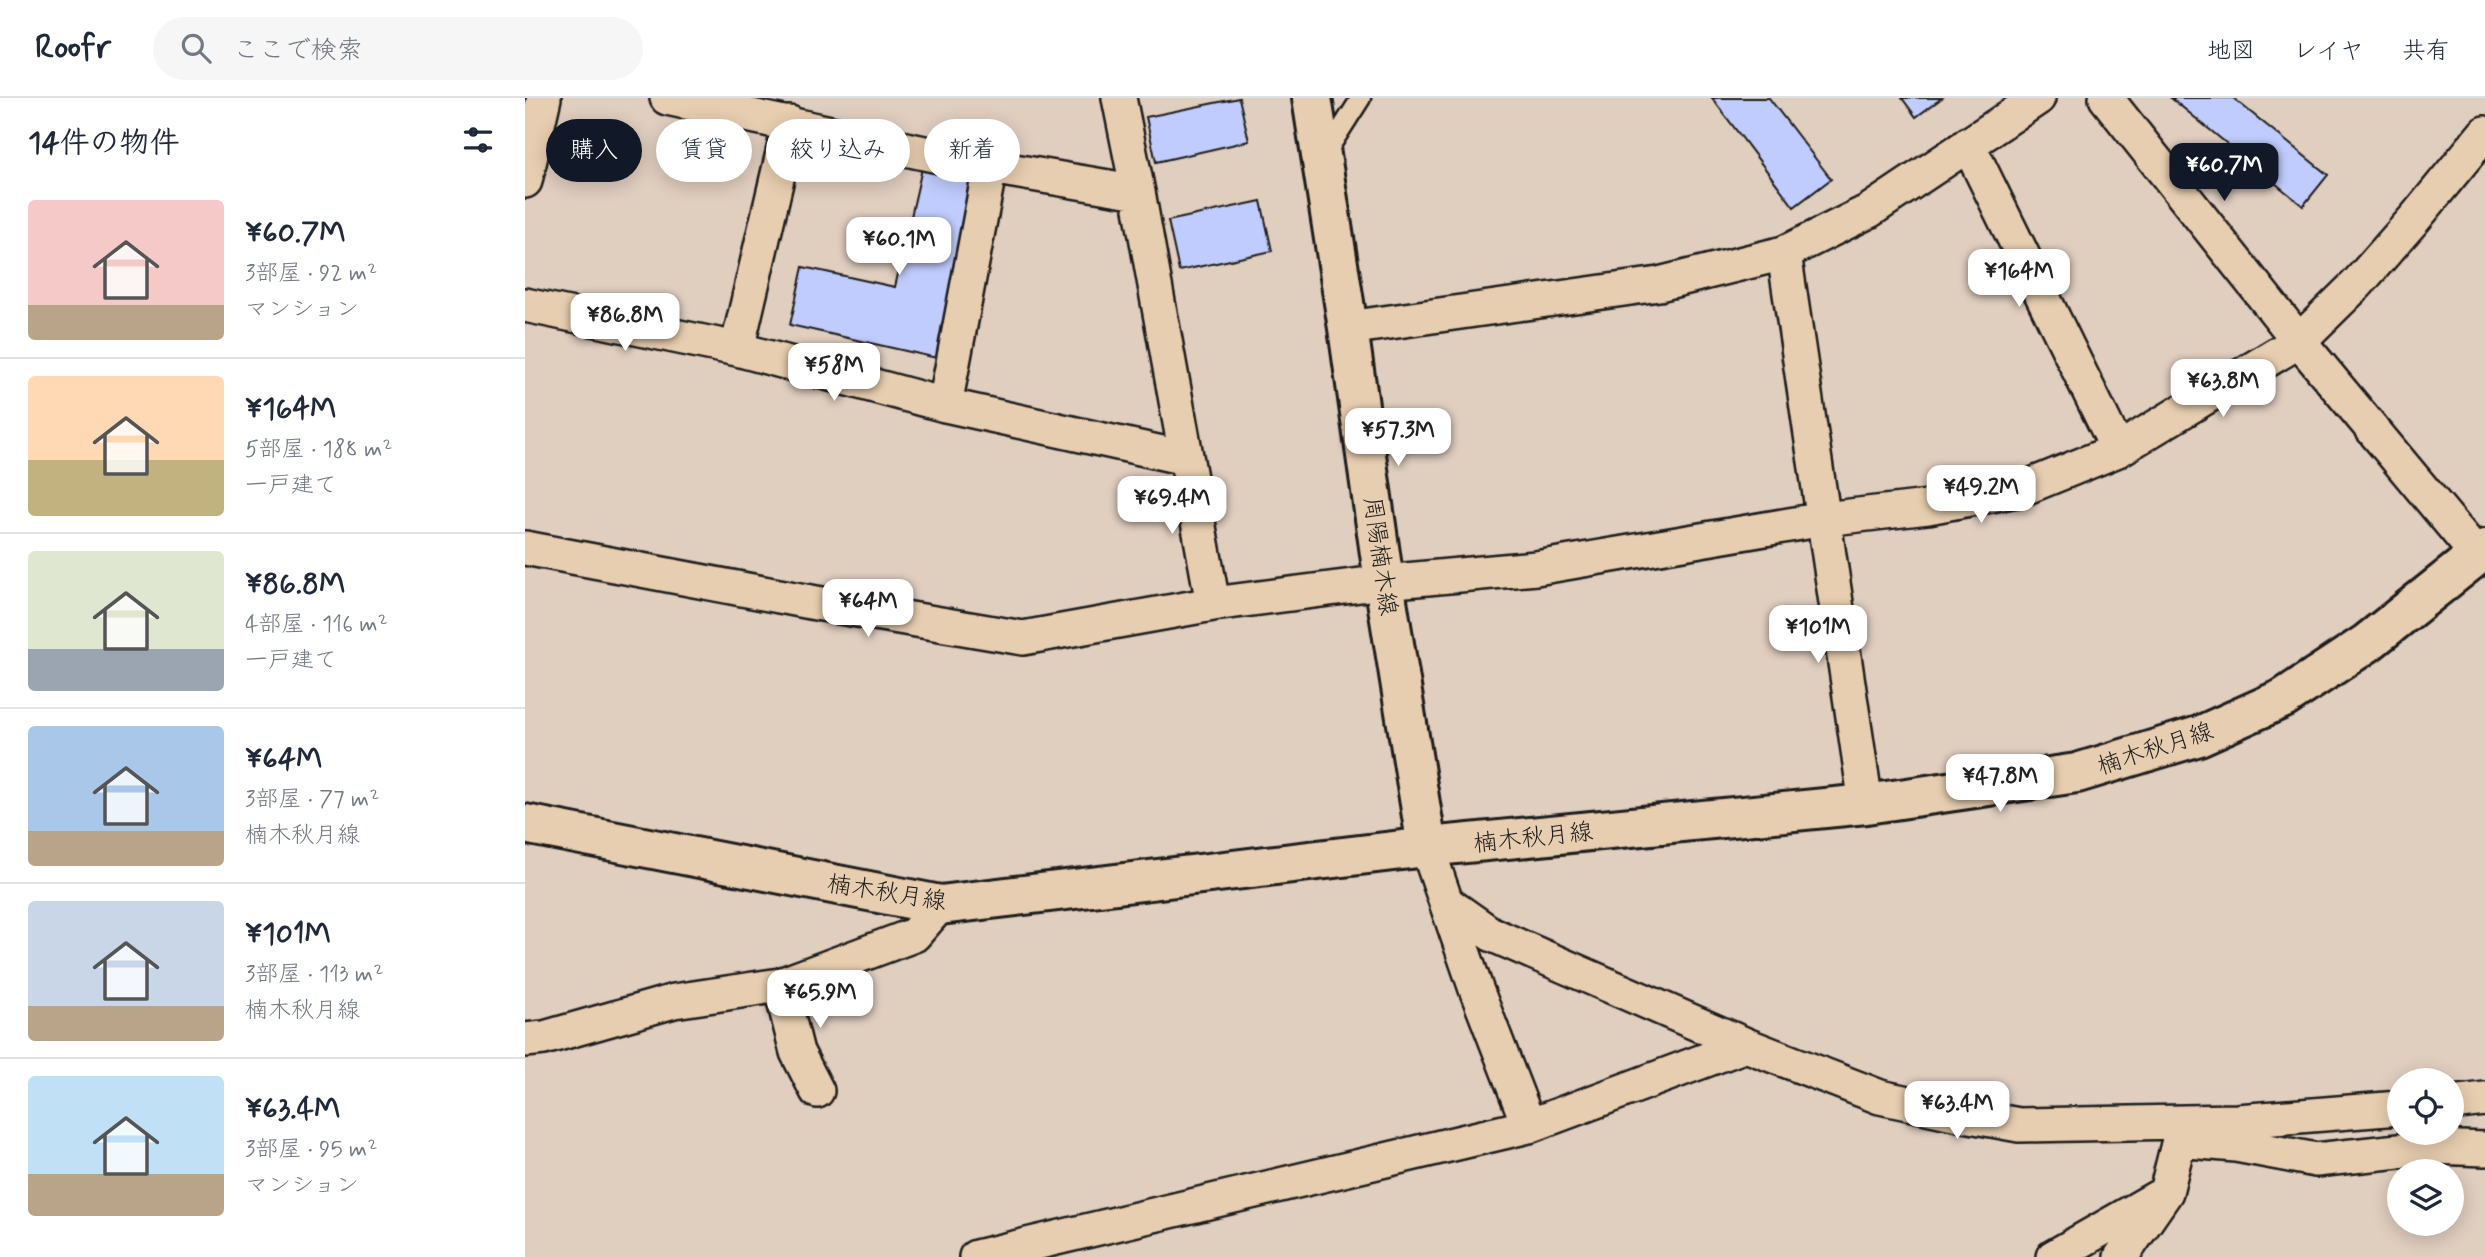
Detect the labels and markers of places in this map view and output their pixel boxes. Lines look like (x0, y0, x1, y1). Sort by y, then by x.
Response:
pin: ¥60.7M (2167, 144, 2281, 203)
pin: ¥60.1M (842, 218, 956, 277)
pin: ¥164M (1970, 250, 2068, 309)
pin: ¥86.8M (568, 294, 682, 353)
pin: ¥58M (793, 344, 875, 403)
pin: ¥63.8M (2166, 360, 2280, 419)
pin: ¥57.3M (1341, 408, 1455, 468)
pin: ¥49.2M (1924, 466, 2038, 525)
pin: ¥69.4M (1115, 476, 1229, 536)
pin: ¥64M (827, 580, 909, 639)
pin: ¥101M (1769, 606, 1867, 665)
pin: ¥47.8M (1943, 754, 2057, 814)
pin: ¥65.9M (763, 970, 877, 1030)
pin: ¥63.4M (1900, 1082, 2014, 1141)

